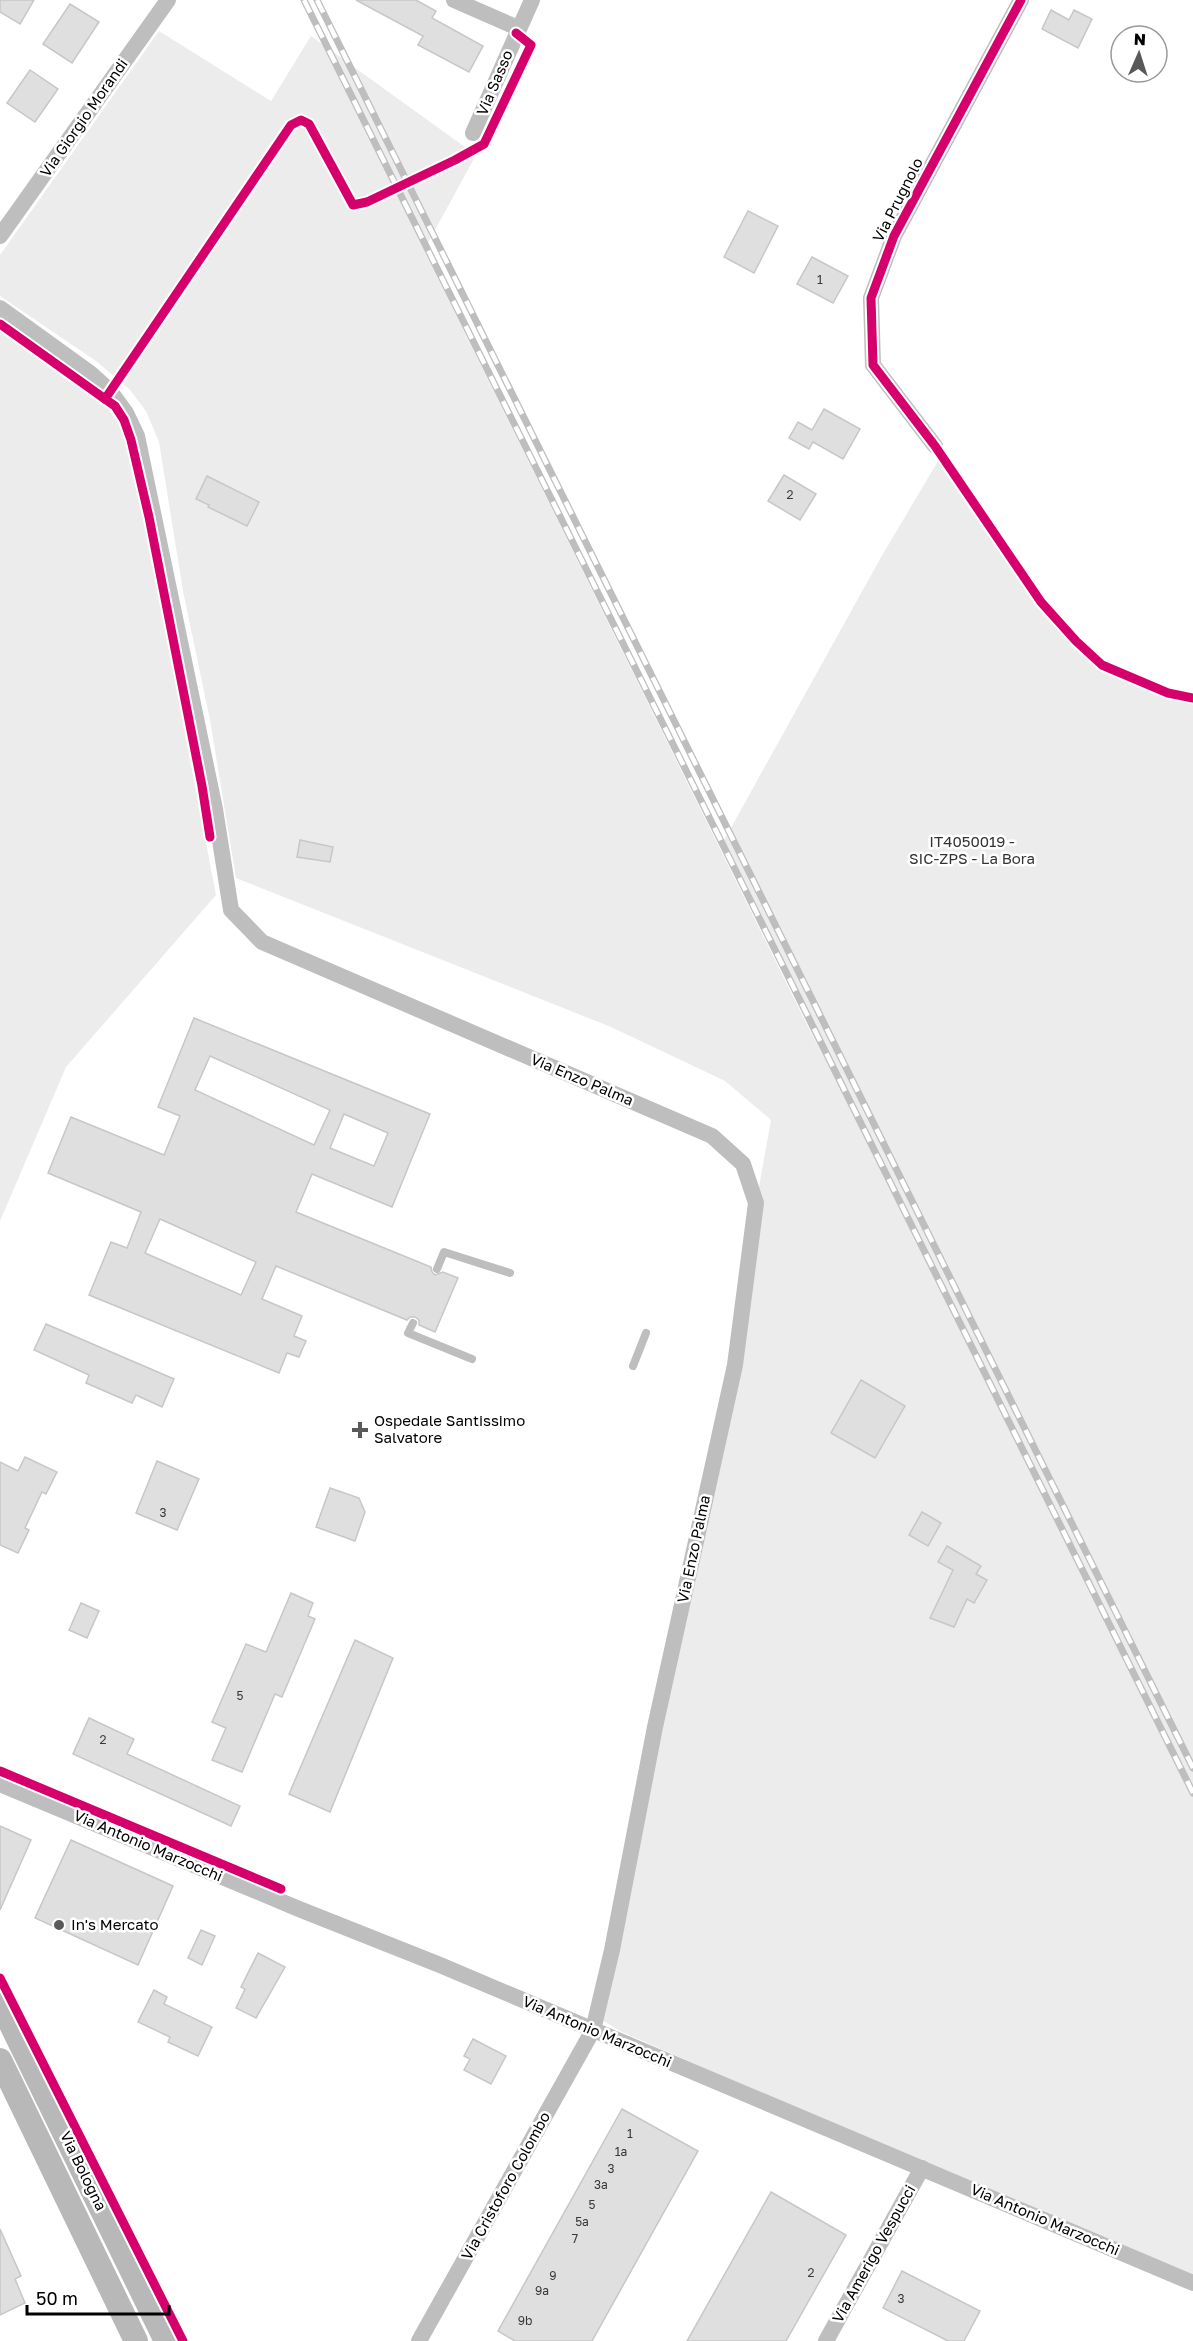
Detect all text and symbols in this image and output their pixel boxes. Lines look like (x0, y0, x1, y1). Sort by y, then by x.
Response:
north arrow (1109, 24, 1169, 84)
text: N (1133, 29, 1146, 49)
street label: Via Sasso (472, 47, 516, 118)
street label: Via Giorgio Morandi (36, 55, 131, 180)
street label: Via Prugnolo (868, 154, 926, 245)
house number: 1 (817, 272, 823, 287)
house number: 2 (787, 487, 794, 502)
park label: IT4050019 - SIC-ZPS - La Bora (909, 832, 1035, 867)
street label: Via Enzo Palma (528, 1049, 636, 1109)
place label: Ospedale Santissimo Salvatore (374, 1411, 525, 1446)
marker: Ospedale Santissimo Salvatore (351, 1421, 369, 1439)
street label: Via Enzo Palma (673, 1493, 713, 1604)
house number: 3 (159, 1505, 167, 1520)
house number: 5 (237, 1688, 244, 1703)
house number: 2 (100, 1732, 107, 1747)
street label: Via Antonio Marzocchi (71, 1806, 226, 1885)
place label: In's Mercato (71, 1915, 159, 1933)
marker: In's Mercato (52, 1918, 66, 1932)
street label: Via Antonio Marzocchi (520, 1992, 675, 2071)
street label: Via Cristoforo Colombo (457, 2108, 553, 2263)
house number: 1 (627, 2126, 633, 2141)
street label: Via Bologna (57, 2128, 111, 2213)
house number: 1a (615, 2144, 627, 2159)
house number: 3 (607, 2161, 615, 2176)
house number: 3a (594, 2177, 608, 2192)
street label: Via Antonio Marzocchi (968, 2180, 1123, 2259)
street label: Via Amerigo Vespucci (828, 2182, 918, 2326)
house number: 5 (589, 2197, 596, 2212)
house number: 5a (575, 2214, 589, 2229)
house number: 7 (572, 2231, 578, 2246)
house number: 2 (808, 2265, 815, 2280)
house number: 9 (549, 2268, 557, 2283)
scale bar (27, 2278, 170, 2316)
house number: 9a (535, 2283, 549, 2298)
text: 50 m (36, 2287, 78, 2309)
house number: 3 (897, 2291, 905, 2306)
house number: 9b (518, 2313, 532, 2328)

